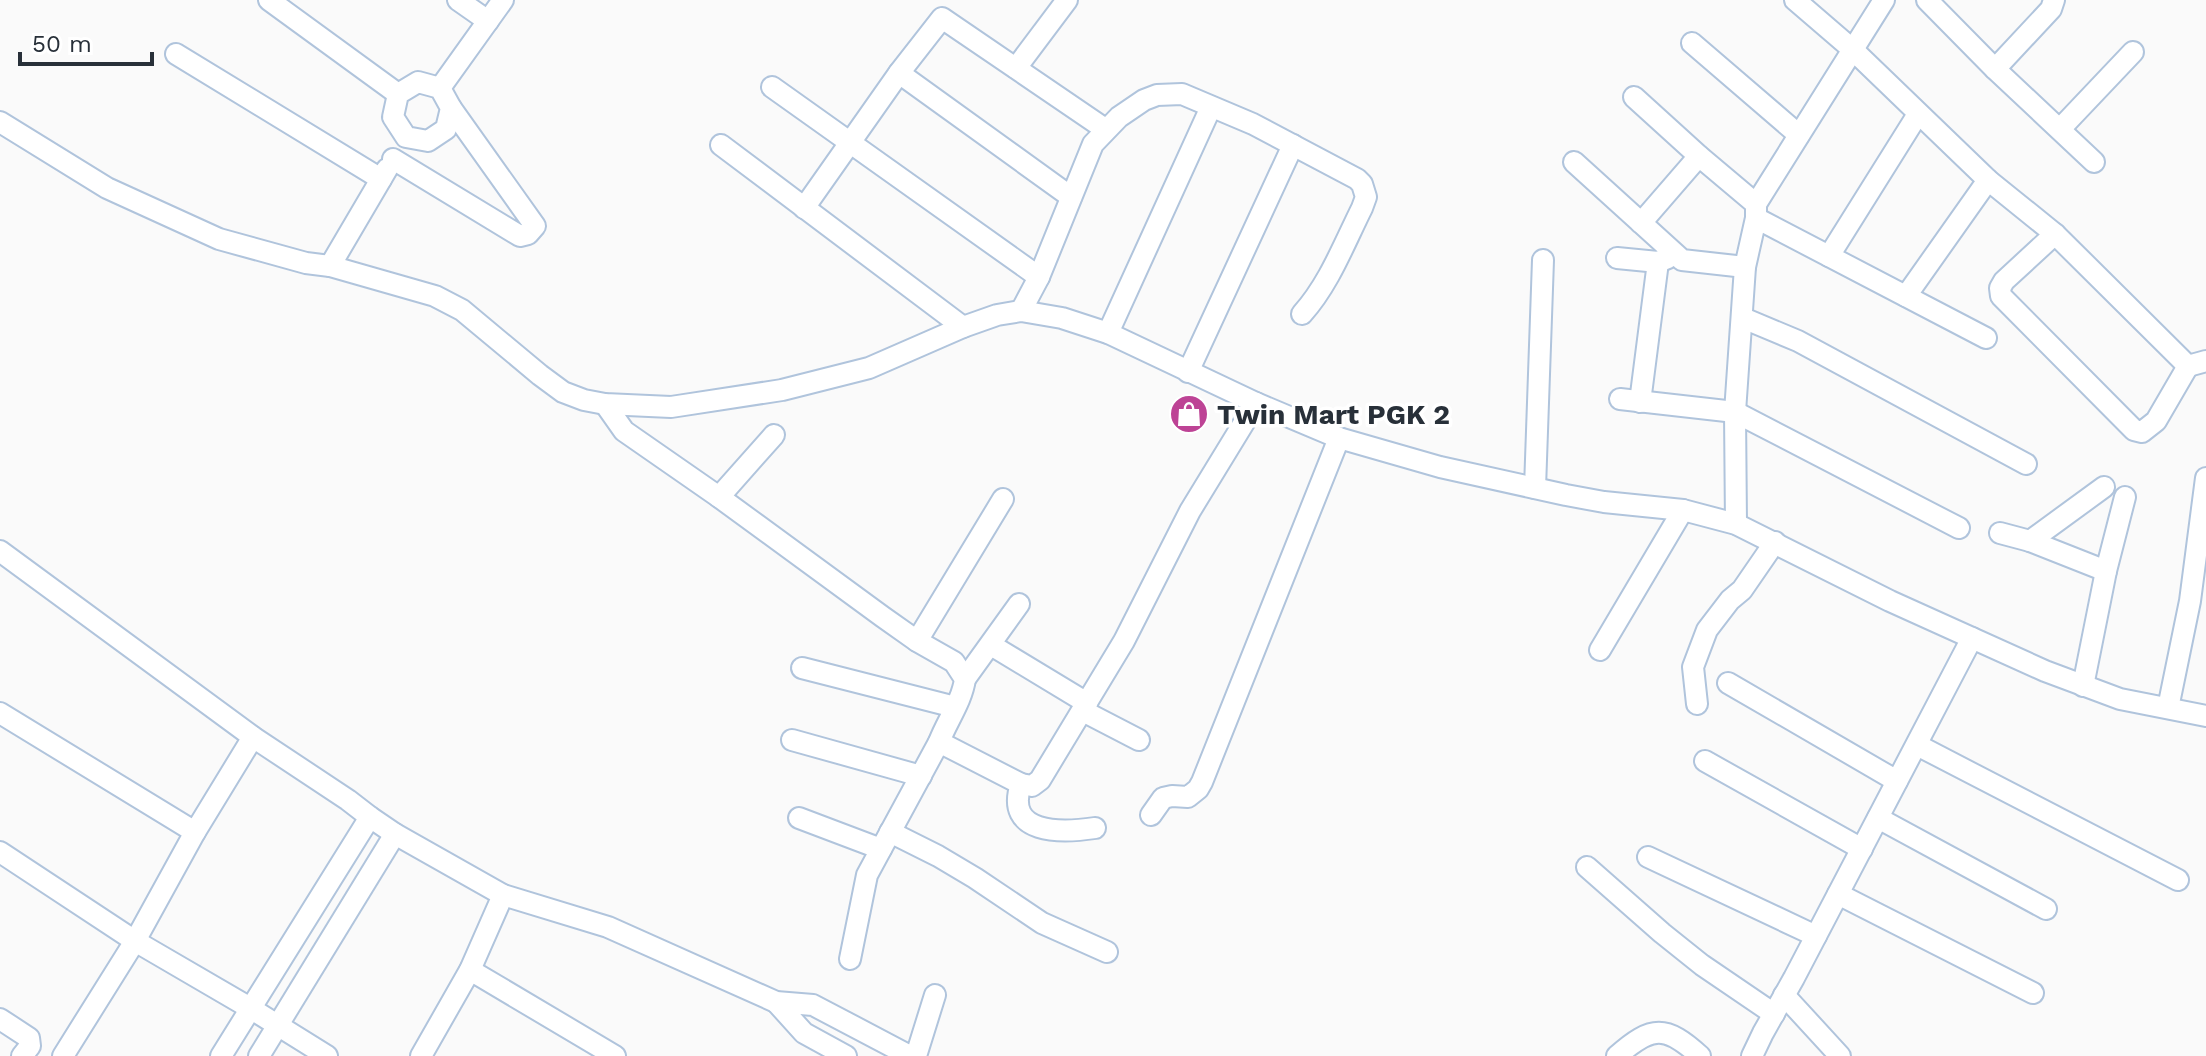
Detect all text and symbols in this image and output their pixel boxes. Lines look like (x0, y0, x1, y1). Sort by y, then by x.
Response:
scale bar (20, 16, 152, 66)
text: 50 m (32, 30, 92, 58)
shop icon: Twin Mart PGK 2 (1168, 393, 1210, 435)
place label: Twin Mart PGK 2 (1217, 398, 1450, 431)

